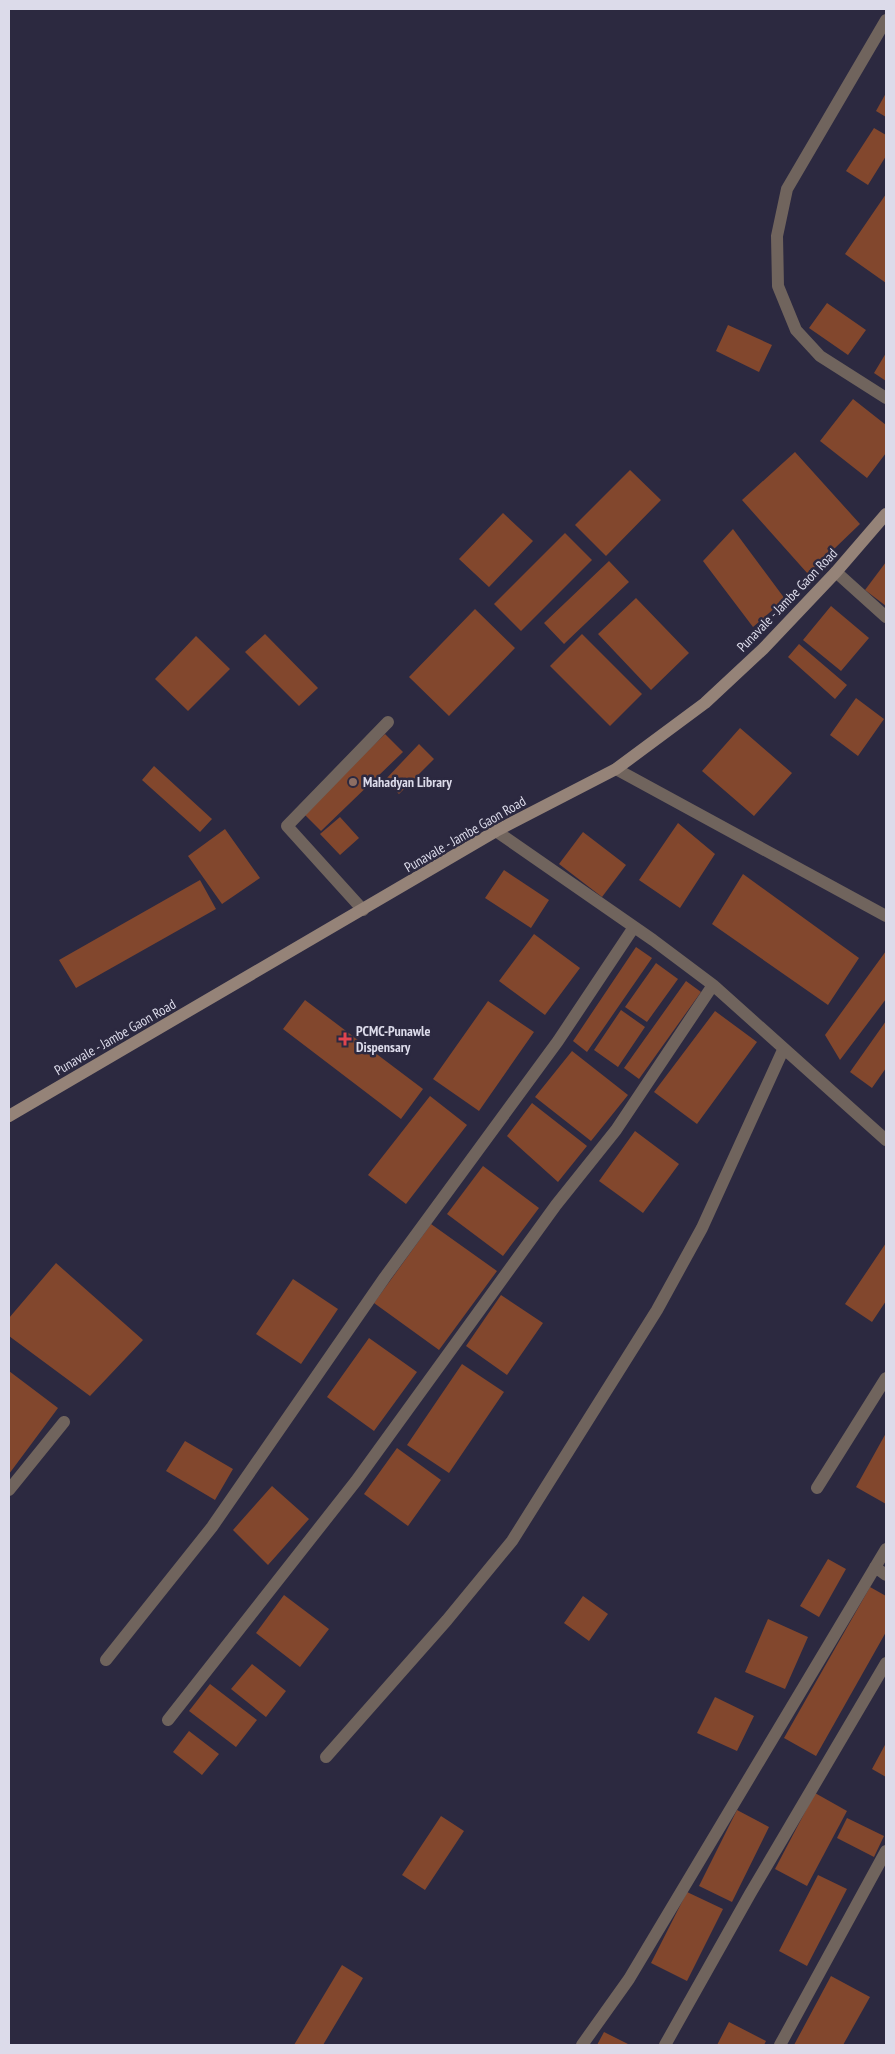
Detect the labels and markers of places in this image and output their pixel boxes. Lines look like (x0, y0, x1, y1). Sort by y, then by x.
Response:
place label: Mahadyan Library (363, 773, 452, 791)
marker: Mahadyan Library (347, 776, 359, 788)
place label: PCMC-Punawle Dispensary (356, 1022, 430, 1056)
marker: PCMC-Punawle Dispensary (338, 1032, 352, 1046)

